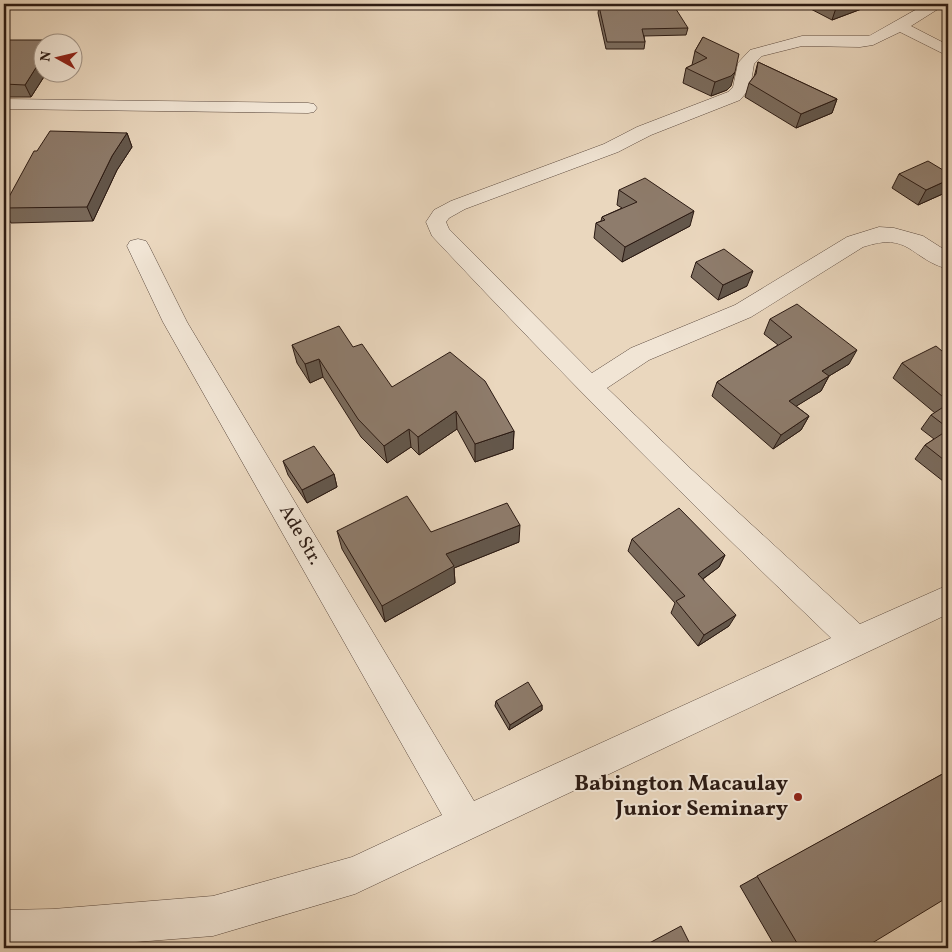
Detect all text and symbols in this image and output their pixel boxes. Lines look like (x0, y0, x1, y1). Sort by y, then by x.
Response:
north arrow (32, 32, 82, 82)
text: N (36, 50, 57, 63)
street label: Ade Str. (272, 500, 328, 570)
place label: Babington Macaulay Junior Seminary (574, 769, 789, 825)
marker: Babington Macaulay Junior Seminary (792, 791, 804, 803)

